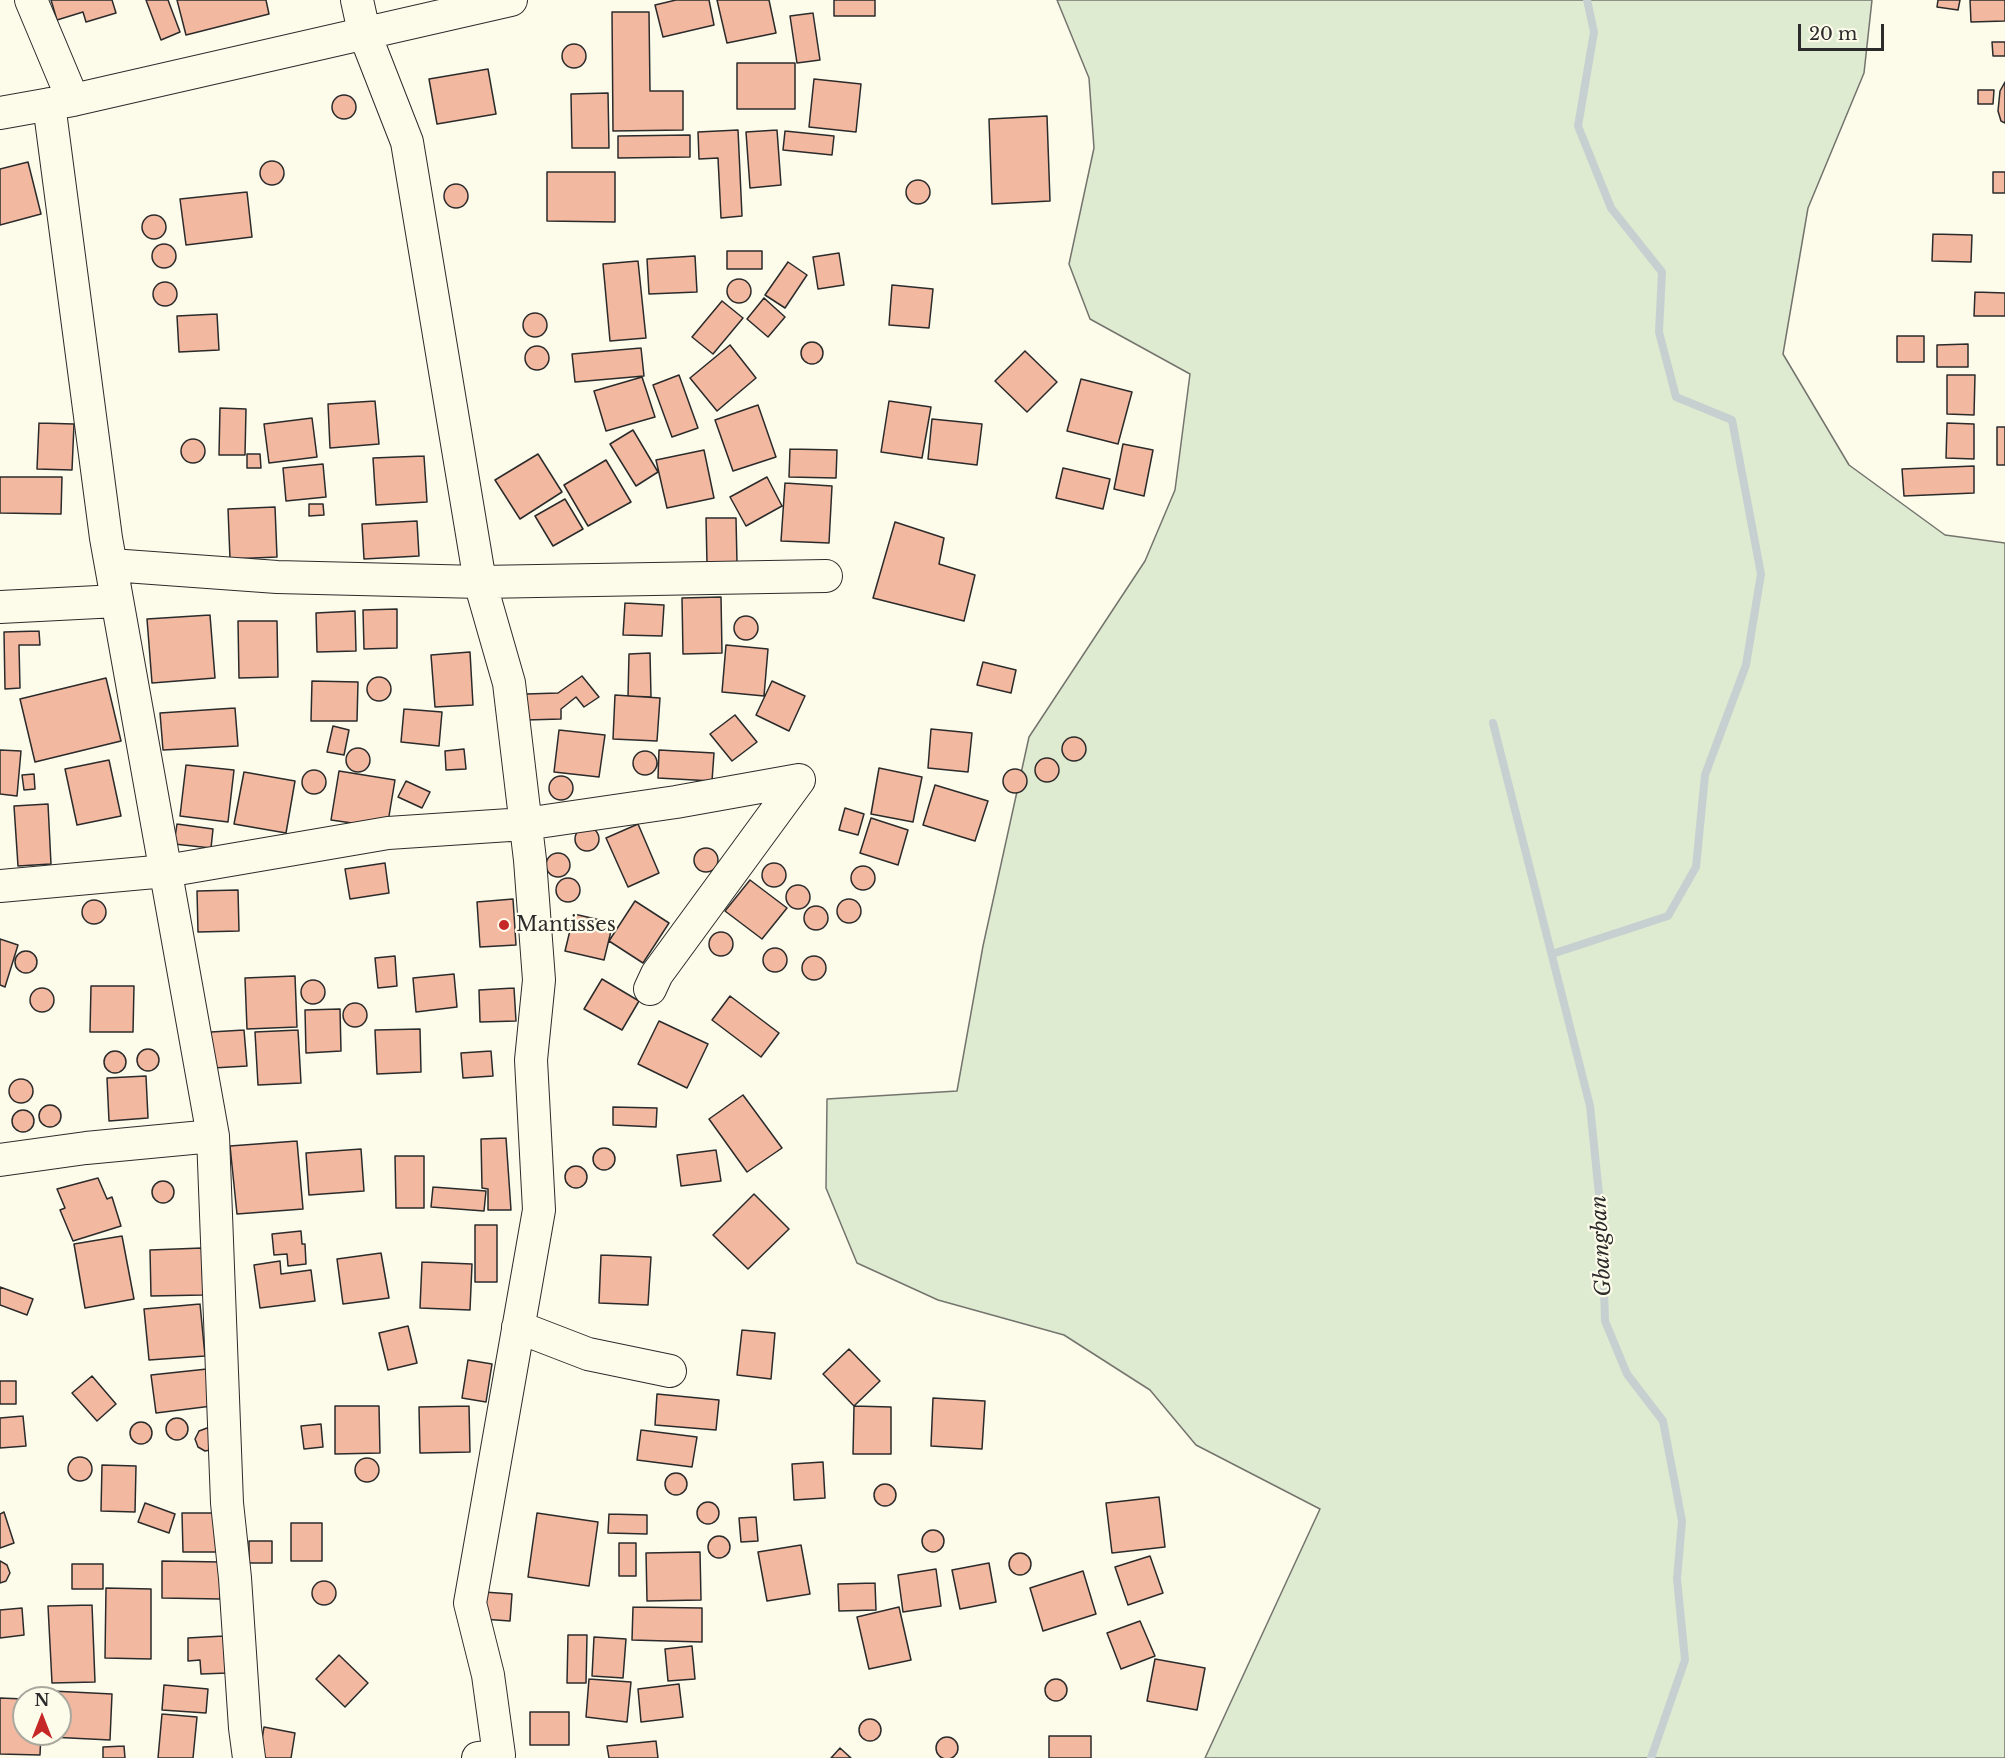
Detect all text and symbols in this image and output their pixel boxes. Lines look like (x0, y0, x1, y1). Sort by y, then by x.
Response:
scale bar (1801, 12, 1886, 50)
text: 20 m (1809, 23, 1857, 45)
place label: Mantisses (516, 913, 616, 937)
marker: Mantisses (497, 918, 511, 932)
water label: Gbangban (1587, 1195, 1617, 1297)
north arrow (12, 1686, 72, 1746)
text: N (34, 1690, 50, 1710)

